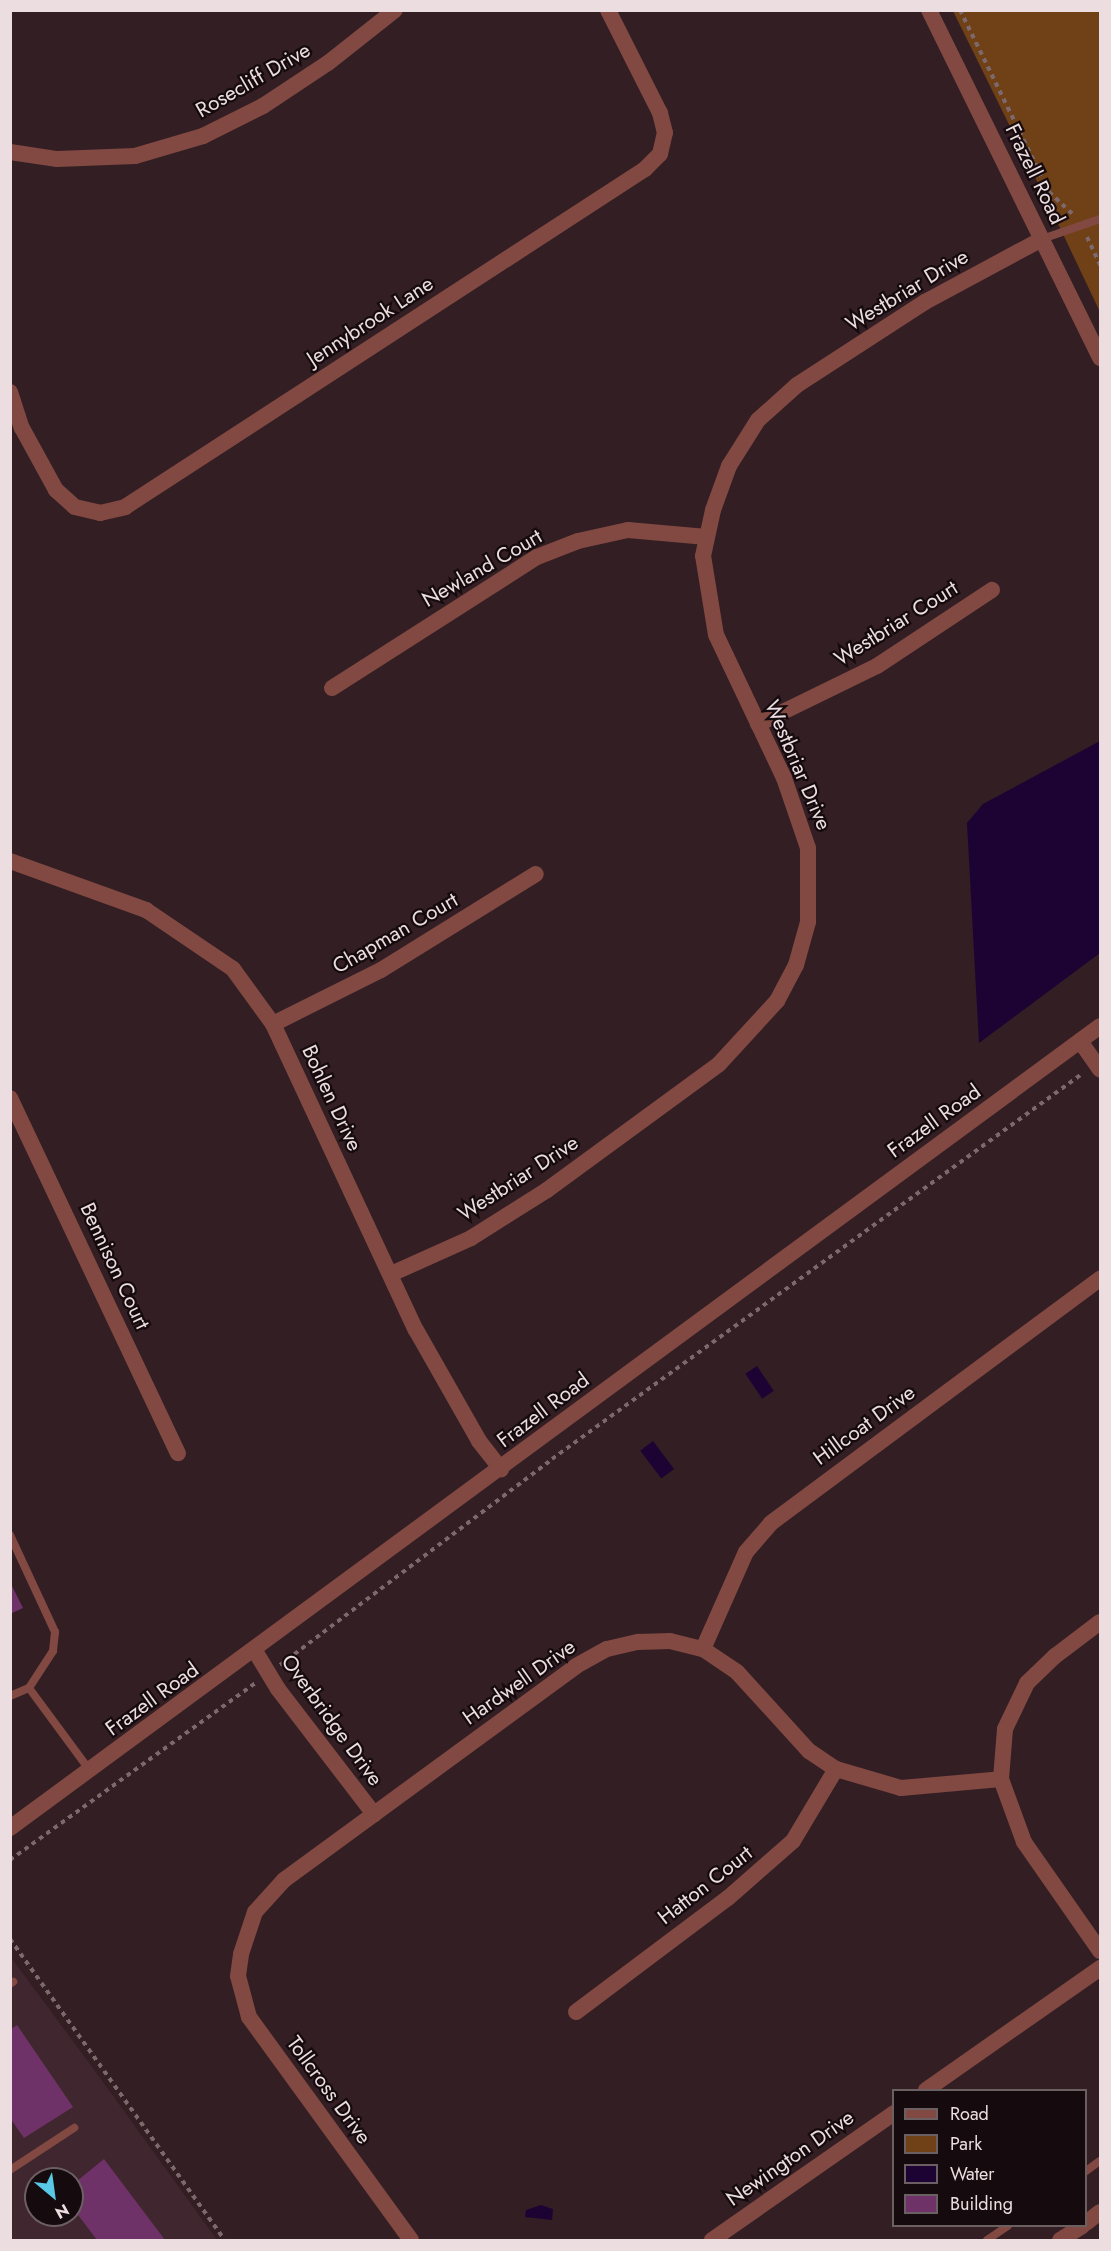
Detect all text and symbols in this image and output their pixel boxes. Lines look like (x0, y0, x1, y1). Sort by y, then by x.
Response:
street label: Rosecliff Drive (191, 37, 315, 123)
street label: Frazell Road (1000, 120, 1070, 228)
street label: Westbriar Drive (841, 244, 973, 336)
street label: Jennybrook Lane (302, 271, 438, 371)
street label: Newland Court (418, 523, 546, 613)
street label: Westbriar Court (830, 575, 962, 671)
street label: Westbriar Drive (759, 696, 837, 834)
street label: Chapman Court (328, 887, 462, 979)
street label: Bohlen Drive (297, 1041, 367, 1155)
street label: Frazell Road (883, 1079, 985, 1163)
street label: Westbriar Drive (453, 1130, 583, 1226)
street label: Bennison Court (75, 1199, 155, 1333)
street label: Frazell Road (492, 1367, 594, 1453)
street label: Hillcoat Drive (808, 1380, 920, 1470)
street label: Hardwell Drive (458, 1634, 580, 1730)
street label: Overbridge Drive (276, 1649, 388, 1791)
street label: Frazell Road (101, 1657, 203, 1741)
street label: Hatton Court (653, 1840, 757, 1930)
street label: Tollcross Drive (281, 2031, 377, 2149)
legend (892, 2089, 1087, 2227)
text: Road (950, 2101, 989, 2127)
street label: Newington Drive (721, 2105, 859, 2211)
text: Park (950, 2131, 982, 2157)
text: Water (950, 2161, 994, 2187)
north arrow (24, 2167, 84, 2227)
text: Building (950, 2191, 1013, 2217)
text: N (51, 2198, 73, 2225)

